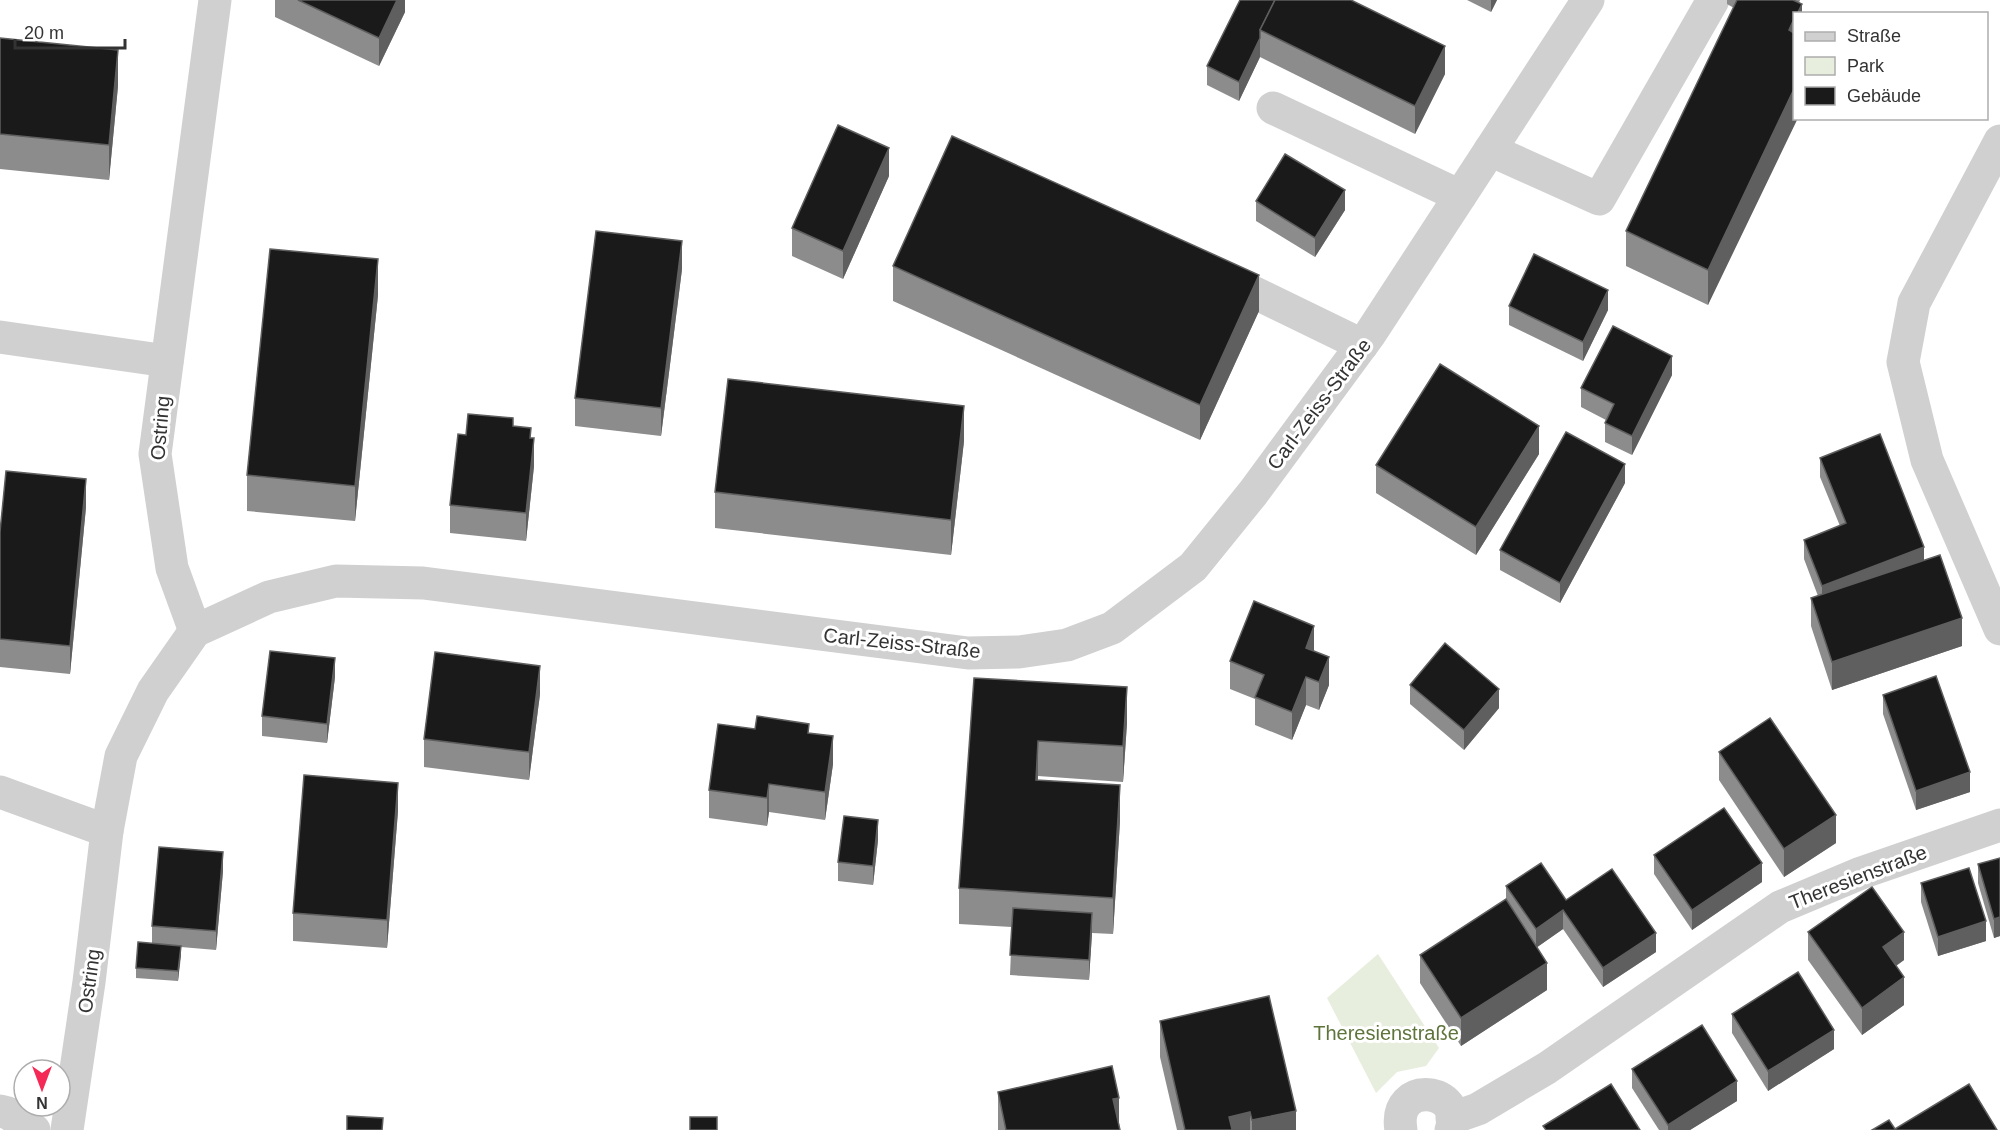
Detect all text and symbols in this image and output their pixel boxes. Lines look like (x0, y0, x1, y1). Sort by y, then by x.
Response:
scale bar (15, 12, 124, 50)
legend (1793, 12, 1988, 120)
text: 20 m (24, 23, 64, 43)
text: Straße (1847, 26, 1901, 46)
text: Park (1847, 56, 1885, 76)
text: Gebäude (1847, 86, 1921, 106)
street label: Carl-Zeiss-Straße (1263, 334, 1375, 474)
street label: Ostring (146, 395, 174, 461)
street label: Carl-Zeiss-Straße (822, 624, 982, 662)
street label: Theresienstraße (1786, 841, 1930, 913)
street label: Ostring (74, 948, 104, 1014)
park label: Theresienstraße (1313, 1022, 1459, 1044)
north arrow (12, 1058, 72, 1118)
text: N (36, 1094, 48, 1111)

